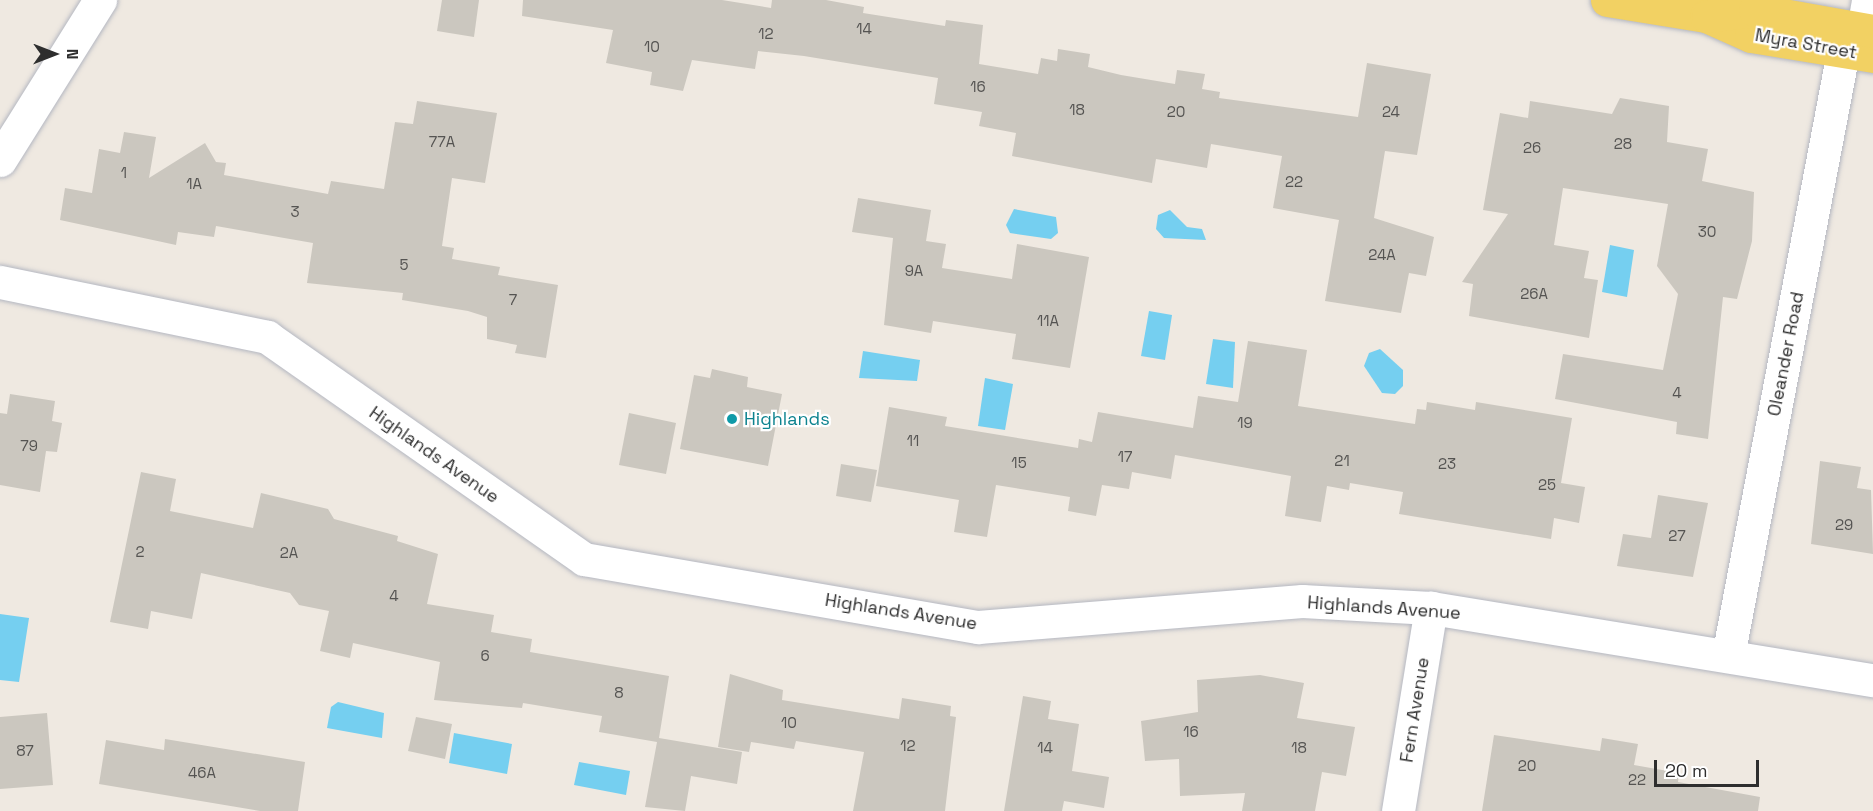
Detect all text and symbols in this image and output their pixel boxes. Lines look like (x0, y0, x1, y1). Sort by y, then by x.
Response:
house number: 14 (856, 20, 872, 38)
north arrow (24, 24, 84, 84)
street label: Myra Street (1753, 24, 1859, 64)
house number: 12 (758, 25, 774, 43)
house number: 10 (644, 38, 660, 56)
text: N (62, 49, 83, 59)
house number: 16 (970, 78, 986, 96)
house number: 18 (1069, 101, 1085, 119)
house number: 20 (1167, 103, 1185, 121)
house number: 24 (1382, 103, 1400, 121)
house number: 77A (429, 133, 455, 151)
house number: 28 (1614, 135, 1632, 153)
house number: 26 (1523, 139, 1541, 157)
house number: 1 (121, 164, 127, 182)
house number: 22 (1285, 173, 1303, 191)
house number: 1A (186, 175, 202, 193)
house number: 3 (290, 203, 300, 221)
house number: 30 (1698, 223, 1716, 241)
house number: 24A (1368, 246, 1396, 264)
house number: 5 (400, 256, 408, 274)
house number: 9A (905, 262, 923, 280)
house number: 26A (1520, 285, 1548, 303)
street label: Oleander Road (1763, 290, 1809, 418)
house number: 7 (509, 291, 517, 309)
house number: 11A (1037, 312, 1059, 330)
house number: 4 (1672, 384, 1682, 402)
street label: Highlands Avenue (365, 402, 503, 508)
place label: Highlands (744, 408, 830, 430)
marker: Highlands (725, 412, 739, 426)
house number: 19 (1237, 414, 1253, 432)
house number: 11 (907, 432, 919, 450)
house number: 79 (20, 437, 38, 455)
house number: 17 (1118, 448, 1132, 466)
house number: 21 (1334, 452, 1350, 470)
house number: 15 (1011, 454, 1027, 472)
house number: 23 (1438, 455, 1456, 473)
house number: 25 (1538, 476, 1556, 494)
house number: 29 (1835, 516, 1853, 534)
house number: 27 (1668, 527, 1686, 545)
house number: 2 (135, 543, 145, 561)
house number: 2A (280, 544, 298, 562)
house number: 4 (389, 587, 399, 605)
street label: Highlands Avenue (823, 589, 979, 635)
street label: Highlands Avenue (1306, 592, 1462, 624)
house number: 6 (480, 647, 490, 665)
street label: Fern Avenue (1396, 656, 1434, 764)
house number: 8 (614, 684, 624, 702)
house number: 10 (781, 714, 797, 732)
house number: 16 (1183, 723, 1199, 741)
house number: 12 (900, 737, 916, 755)
house number: 14 (1037, 739, 1053, 757)
house number: 18 (1291, 739, 1307, 757)
house number: 87 (16, 742, 34, 760)
scale bar (1657, 748, 1762, 786)
house number: 20 (1518, 757, 1536, 775)
text: 20 m (1665, 759, 1708, 782)
house number: 46A (188, 764, 216, 782)
house number: 22 (1628, 771, 1646, 789)

